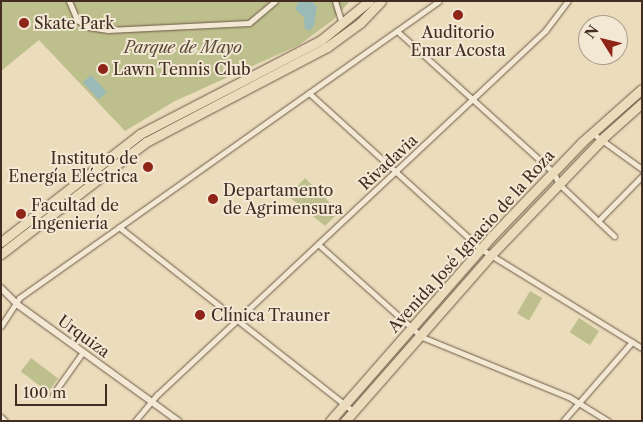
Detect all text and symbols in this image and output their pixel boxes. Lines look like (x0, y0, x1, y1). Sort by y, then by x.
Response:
marker: Auditorio Emar Acosta (452, 9, 464, 21)
place label: Skate Park (34, 13, 115, 33)
north arrow (578, 15, 628, 65)
marker: Skate Park (18, 17, 30, 29)
place label: Auditorio Emar Acosta (410, 22, 506, 60)
text: N (581, 22, 603, 42)
park label: Parque de Mayo (124, 37, 242, 57)
place label: Lawn Tennis Club (113, 59, 251, 79)
marker: Lawn Tennis Club (97, 63, 109, 75)
street label: Rivadavia (355, 130, 421, 194)
street label: Avenida José Ignacio de la Roza (384, 146, 558, 336)
place label: Instituto de Energía Eléctrica (8, 148, 138, 186)
marker: Instituto de Energía Eléctrica (142, 161, 154, 173)
place label: Departamento de Agrimensura (223, 180, 344, 218)
marker: Departamento de Agrimensura (207, 193, 219, 205)
place label: Facultad de Ingeniería (31, 195, 119, 233)
marker: Facultad de Ingeniería (15, 208, 27, 220)
place label: Clínica Trauner (211, 305, 331, 325)
marker: Clínica Trauner (193, 308, 207, 322)
street label: Urquiza (54, 311, 114, 361)
scale bar (18, 374, 110, 406)
text: 100 m (23, 383, 66, 402)

